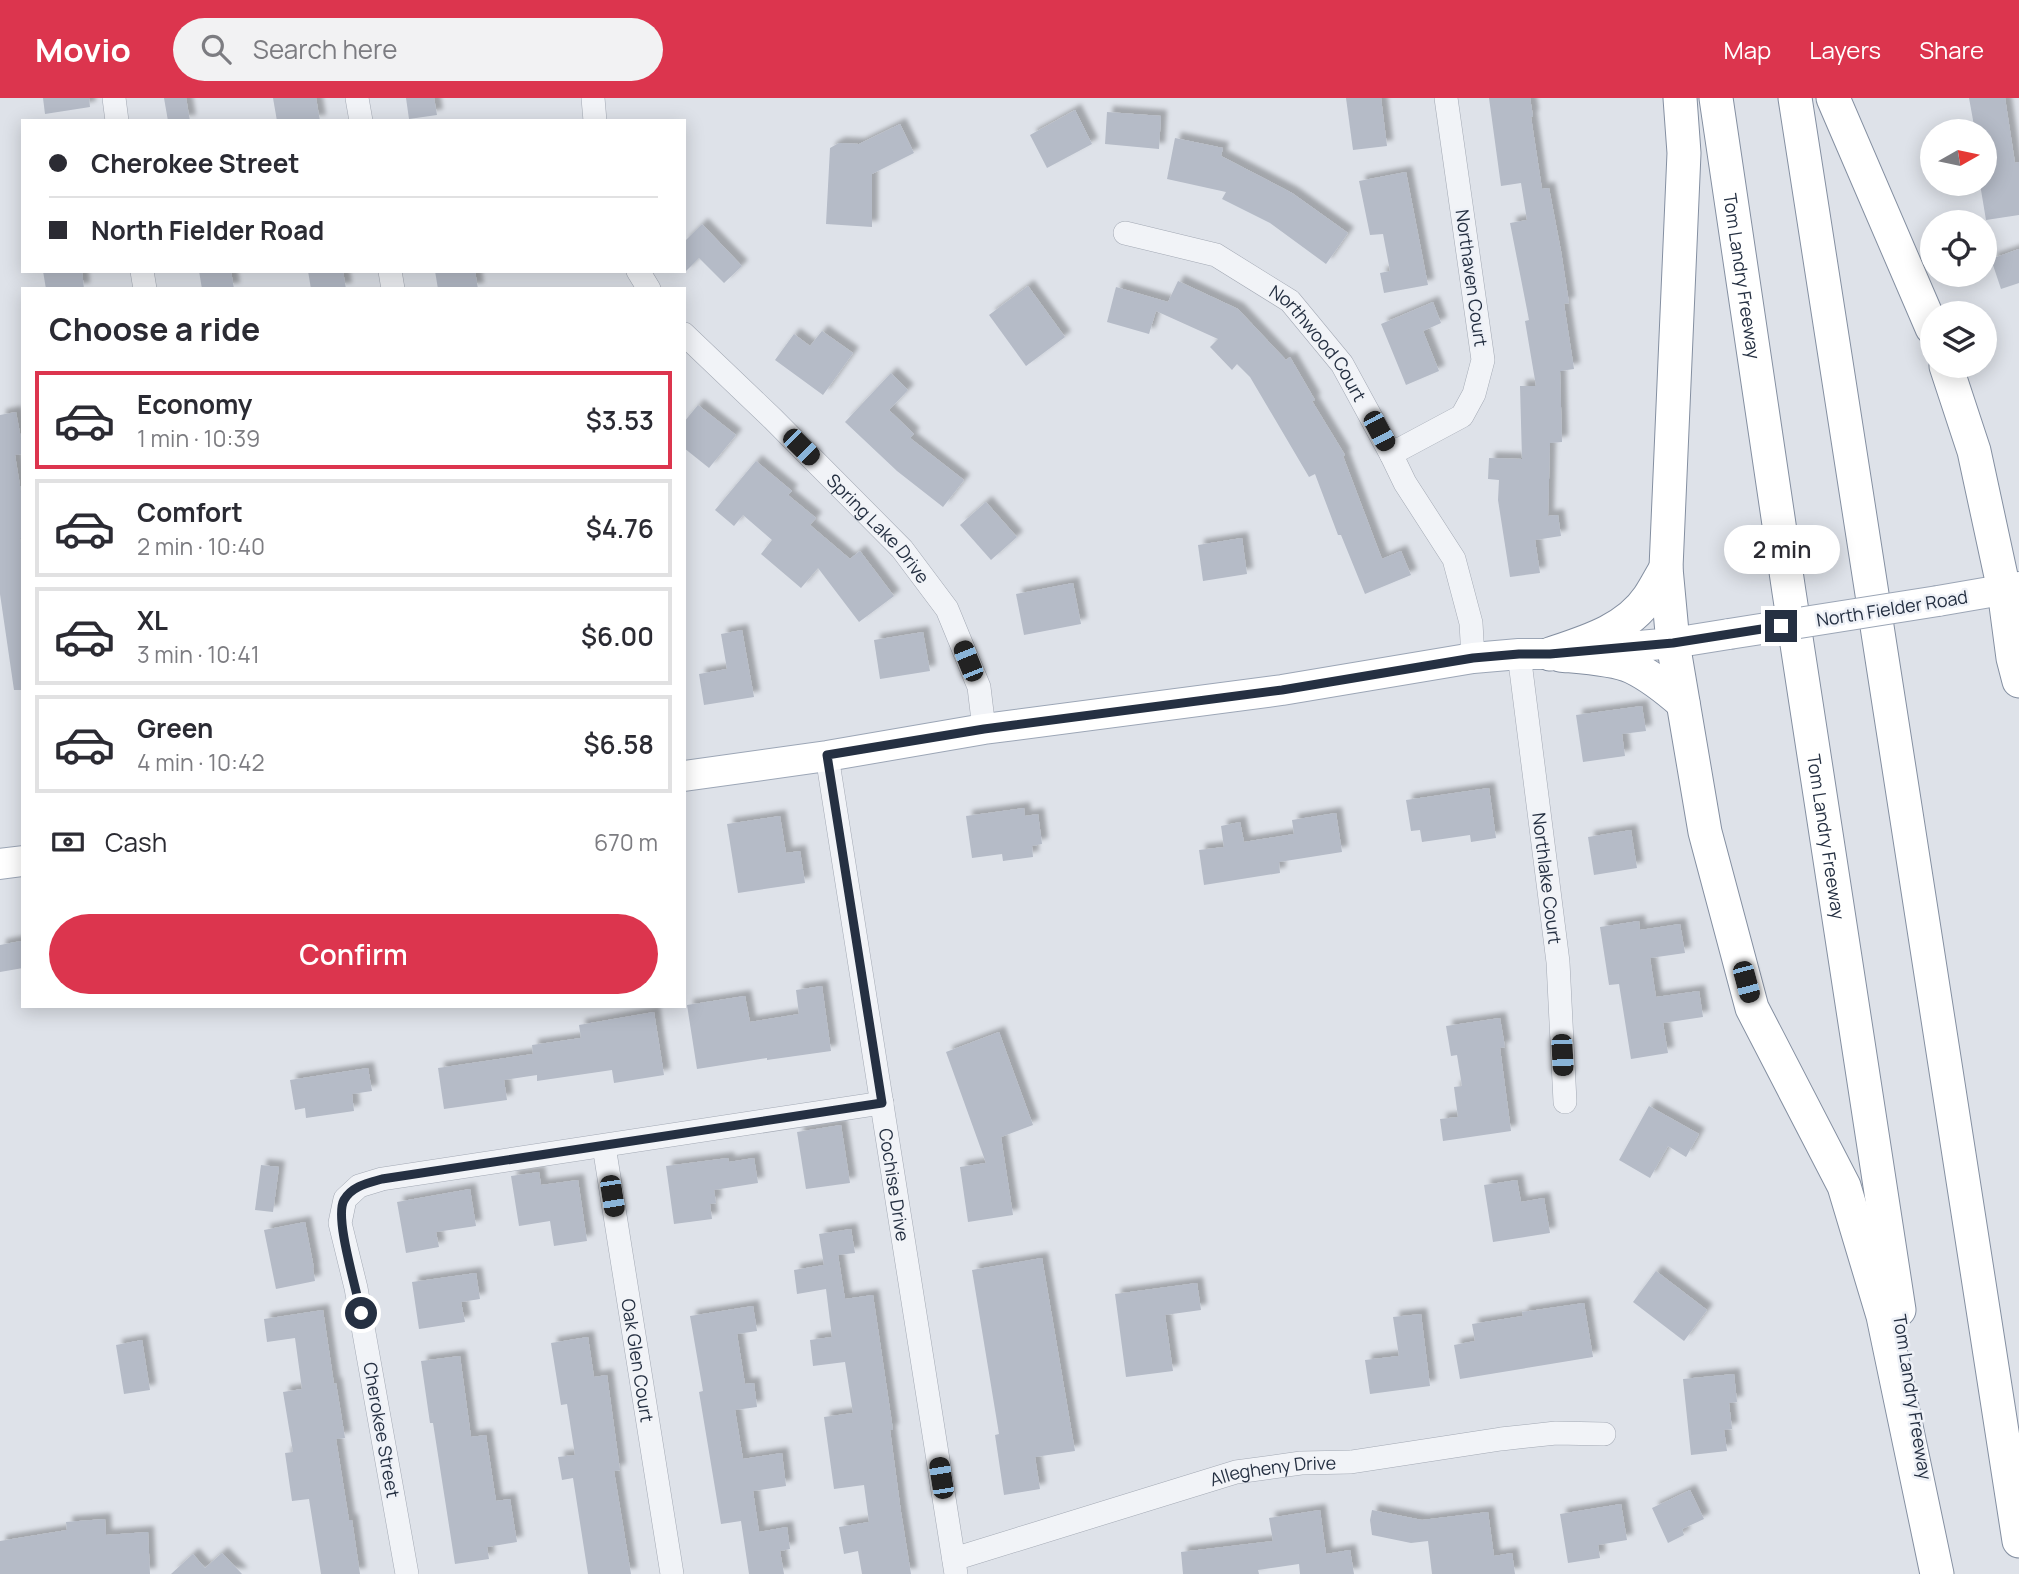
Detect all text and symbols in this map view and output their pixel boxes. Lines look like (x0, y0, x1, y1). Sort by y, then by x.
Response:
search box (173, 18, 663, 81)
text: Movio (35, 27, 131, 72)
icon: search (197, 30, 235, 68)
text: Search here (253, 31, 397, 67)
text: Map (1724, 33, 1771, 66)
text: Layers (1809, 33, 1881, 66)
text: Share (1919, 33, 1984, 66)
north arrow (1920, 119, 1997, 196)
map controls (1920, 119, 1997, 378)
text: Cherokee Street (91, 145, 300, 181)
street label: Tom Landry Freeway (1718, 192, 1766, 361)
street label: Northaven Court (1450, 208, 1494, 348)
button: locate (1920, 210, 1997, 287)
text: North Fielder Road (91, 212, 324, 248)
street label: Northwood Court (1265, 279, 1372, 406)
button: layers (1920, 301, 1997, 378)
text: Choose a ride (49, 307, 260, 351)
text: Economy (137, 386, 252, 422)
icon: car (53, 389, 116, 452)
text: $3.53 (586, 402, 654, 438)
car (1360, 408, 1399, 454)
text: 1 min · 10:39 (137, 422, 260, 454)
car (779, 425, 824, 469)
street label: Spring Lake Drive (822, 468, 935, 588)
text: Comfort (137, 494, 243, 530)
icon: car (53, 497, 116, 560)
text: $4.76 (586, 510, 654, 546)
callout: 2 min (1723, 524, 1839, 574)
text: 2 min · 10:40 (137, 530, 265, 562)
text: 2 min (1753, 533, 1811, 565)
street label: North Fielder Road (1815, 584, 1969, 632)
text: XL (137, 602, 168, 638)
icon: car (53, 605, 116, 668)
route end (1765, 610, 1797, 642)
text: $6.00 (581, 618, 654, 654)
text: 3 min · 10:41 (137, 638, 260, 670)
car (951, 638, 986, 684)
text: Green (137, 710, 213, 746)
icon: car (53, 713, 116, 776)
text: $6.58 (584, 726, 654, 762)
text: 4 min · 10:42 (137, 746, 265, 778)
street label: Tom Landry Freeway (1802, 752, 1851, 922)
street label: Northlake Court (1527, 811, 1568, 945)
icon: cash (49, 823, 87, 861)
text: Cash (105, 824, 167, 860)
text: 670 m (594, 826, 658, 858)
button: Confirm (49, 914, 658, 994)
car (1731, 959, 1762, 1005)
car (1551, 1033, 1574, 1077)
street label: Cochise Drive (874, 1126, 915, 1243)
car (599, 1174, 626, 1218)
route start (345, 1297, 377, 1329)
street label: Oak Glen Court (616, 1297, 660, 1424)
street label: Tom Landry Freeway (1888, 1313, 1938, 1482)
street label: Cherokee Street (358, 1360, 406, 1500)
street label: Allegheny Drive (1207, 1450, 1336, 1491)
car (928, 1456, 955, 1500)

